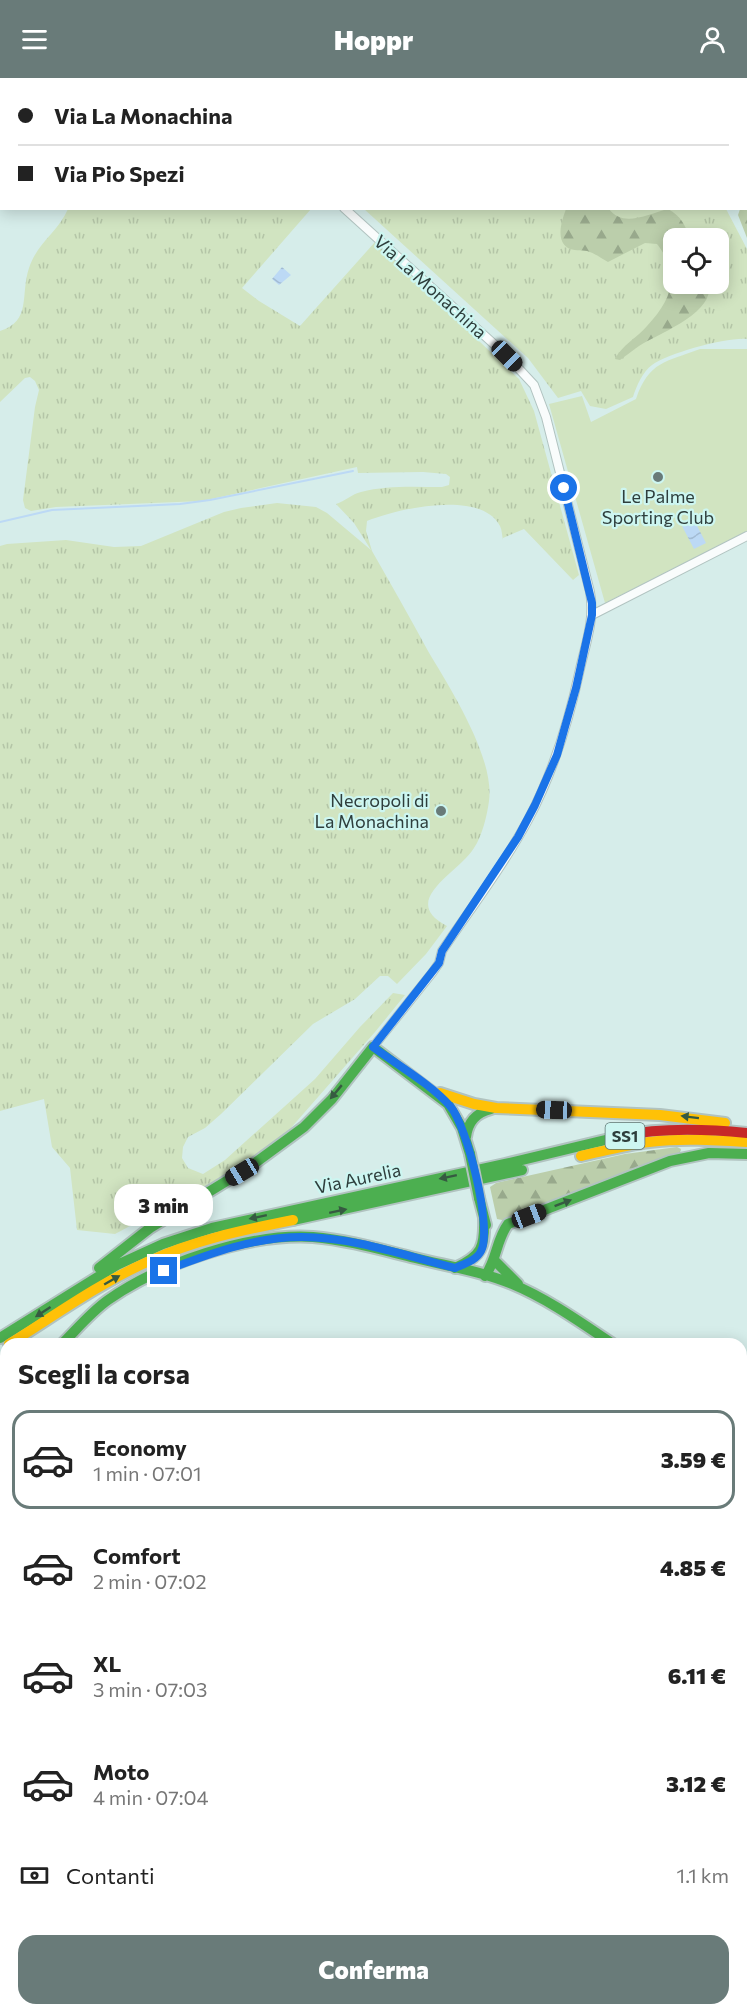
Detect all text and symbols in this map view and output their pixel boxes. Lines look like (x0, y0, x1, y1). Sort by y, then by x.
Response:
icon: menu (18, 23, 51, 56)
text: Hoppr (334, 23, 413, 56)
icon: person (696, 23, 729, 56)
text: Via La Monachina (54, 102, 232, 129)
text: Via Pio Spezi (54, 160, 185, 187)
map controls (663, 228, 729, 294)
button: locate (663, 228, 729, 294)
street label: Via La Monachina (370, 230, 492, 343)
car (488, 337, 526, 375)
marker: Le Palme Sporting Club (651, 470, 665, 484)
route start (550, 474, 577, 501)
place label: Le Palme Sporting Club (602, 485, 714, 528)
place label: Necropoli di La Monachina (315, 789, 429, 832)
marker: Necropoli di La Monachina (434, 804, 448, 818)
one-way arrow (331, 1085, 343, 1100)
car (536, 1100, 572, 1120)
one-way arrow (680, 1113, 699, 1122)
road number: SS1 (606, 1123, 644, 1149)
car (222, 1155, 262, 1189)
street label: Via Aurelia (313, 1158, 403, 1198)
one-way arrow (439, 1172, 458, 1182)
callout: 3 min (114, 1184, 213, 1226)
text: 3 min (138, 1193, 189, 1217)
one-way arrow (554, 1198, 572, 1208)
car (509, 1201, 549, 1231)
one-way arrow (328, 1205, 347, 1215)
one-way arrow (248, 1213, 267, 1222)
route end (150, 1257, 177, 1284)
one-way arrow (104, 1275, 121, 1285)
one-way arrow (34, 1306, 51, 1317)
text: Scegli la corsa (18, 1357, 190, 1390)
icon: car (21, 1433, 75, 1487)
text: Economy (93, 1434, 187, 1461)
text: 3.59 € (661, 1446, 726, 1473)
text: 1 min · 07:01 (93, 1461, 202, 1485)
icon: car (21, 1541, 75, 1595)
text: Comfort (93, 1542, 181, 1569)
text: 4.85 € (660, 1554, 726, 1581)
text: 2 min · 07:02 (93, 1569, 207, 1593)
icon: car (21, 1649, 75, 1703)
text: XL (93, 1650, 121, 1677)
text: 6.11 € (668, 1662, 726, 1689)
text: 3 min · 07:03 (93, 1677, 207, 1701)
icon: car (21, 1757, 75, 1811)
text: Moto (93, 1758, 149, 1785)
text: 3.12 € (666, 1770, 726, 1797)
text: 4 min · 07:04 (93, 1785, 209, 1809)
icon: cash (18, 1859, 51, 1892)
text: Contanti (66, 1862, 155, 1889)
text: 1.1 km (677, 1863, 729, 1887)
button: Conferma (18, 1935, 729, 2004)

